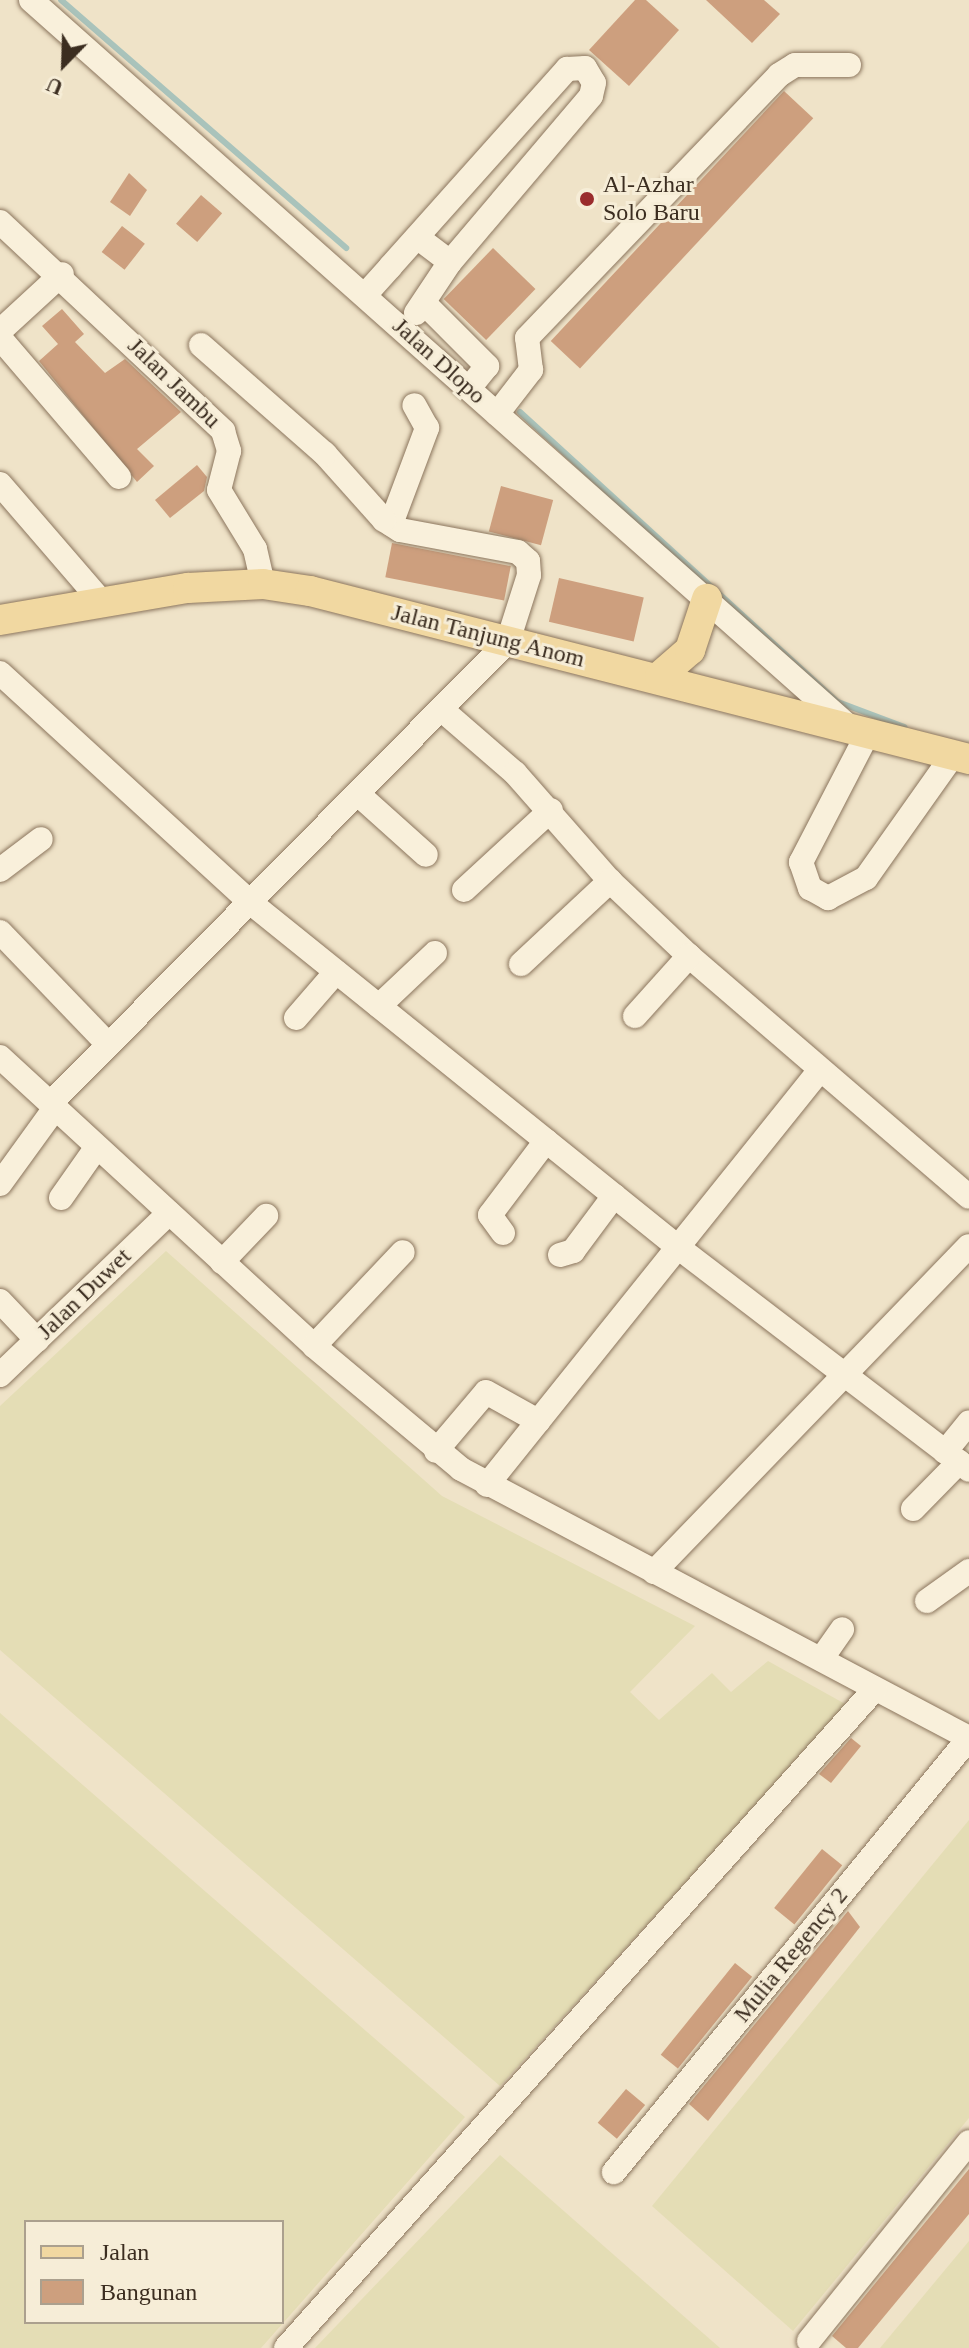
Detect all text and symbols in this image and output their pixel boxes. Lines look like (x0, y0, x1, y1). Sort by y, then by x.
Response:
north arrow (24, 24, 104, 104)
text: U (42, 72, 67, 101)
place label: Al-Azhar Solo Baru (603, 171, 700, 227)
marker: Al-Azhar Solo Baru (578, 190, 596, 208)
street label: Jalan Dlopo (387, 312, 491, 410)
street label: Jalan Jambu (122, 332, 226, 434)
street label: Jalan Tanjung Anom (388, 598, 588, 674)
street label: Jalan Duwet (31, 1242, 137, 1346)
street label: Mulia Regency 2 (728, 1882, 854, 2028)
legend (24, 2220, 284, 2324)
text: Jalan (100, 2239, 149, 2265)
text: Bangunan (100, 2279, 197, 2305)

